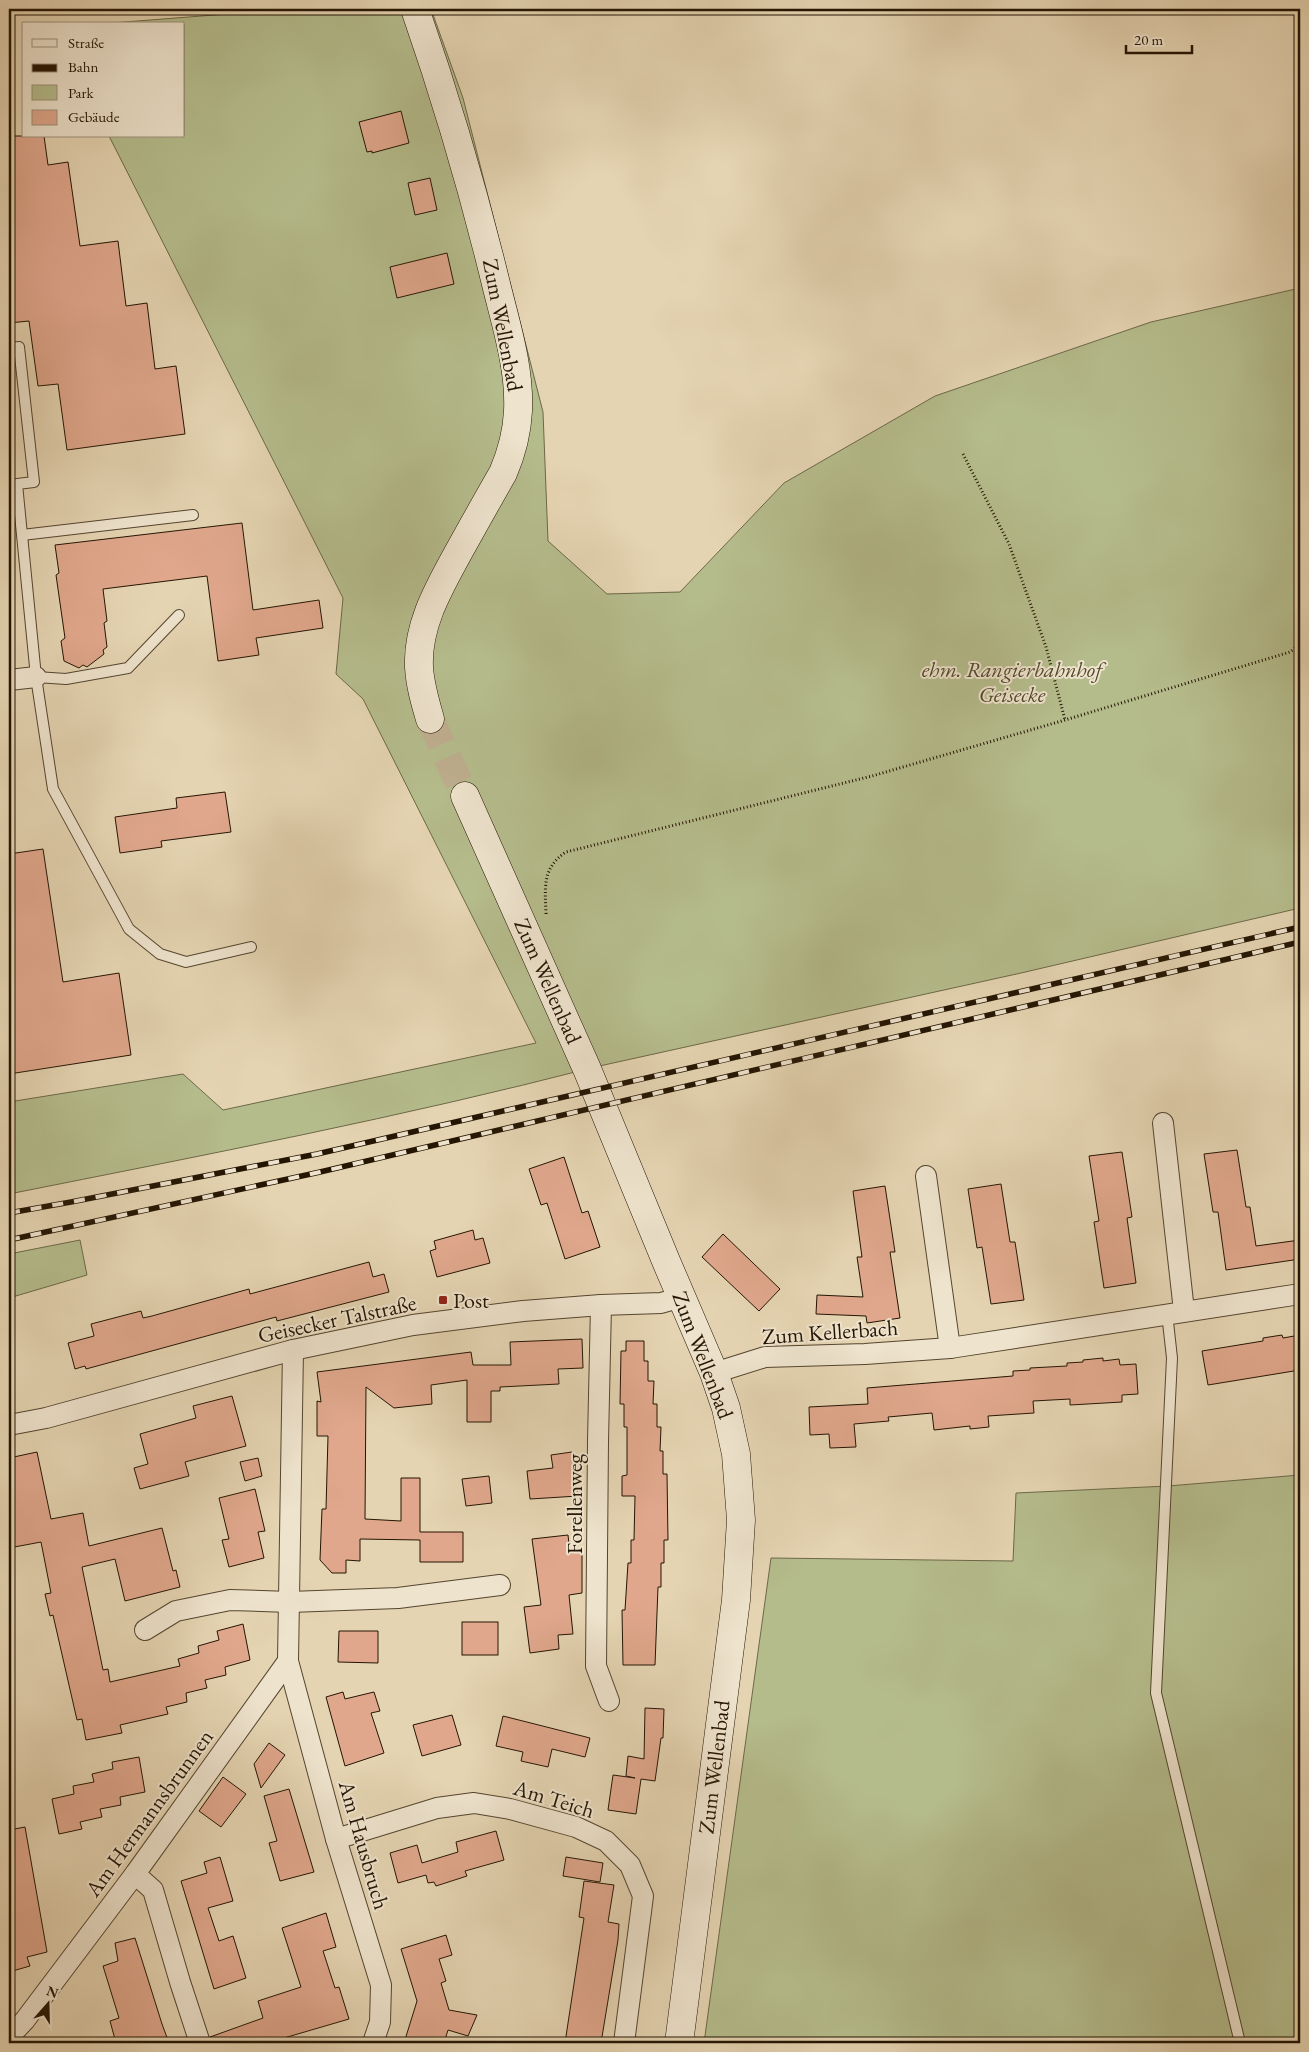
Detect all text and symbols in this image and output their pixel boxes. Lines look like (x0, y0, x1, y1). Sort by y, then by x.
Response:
legend (22, 22, 185, 138)
scale bar (1126, 22, 1193, 54)
text: 20 m (1134, 30, 1163, 49)
text: Straße (68, 33, 104, 52)
text: Bahn (68, 57, 99, 76)
text: Park (68, 83, 95, 102)
text: Gebäude (68, 107, 120, 126)
street label: Zum Wellenbad (476, 256, 530, 395)
park label: ehm. Rangierbahnhof Geisecke (922, 655, 1107, 709)
street label: Zum Wellenbad (507, 914, 589, 1049)
place label: Post (453, 1286, 489, 1315)
street label: Zum Wellenbad (665, 1287, 741, 1424)
street label: Geisecker Talstraße (255, 1288, 419, 1350)
marker: Post (437, 1294, 449, 1306)
street label: Zum Kellerbach (761, 1313, 899, 1351)
street label: Forellenweg (560, 1453, 589, 1554)
street label: Zum Wellenbad (691, 1698, 737, 1836)
street label: Am Hermannsbrunnen (78, 1723, 220, 1903)
street label: Am Teich (509, 1773, 598, 1825)
street label: Am Hausbruch (332, 1776, 396, 1913)
north arrow (22, 1980, 72, 2030)
text: N (44, 1981, 61, 2002)

